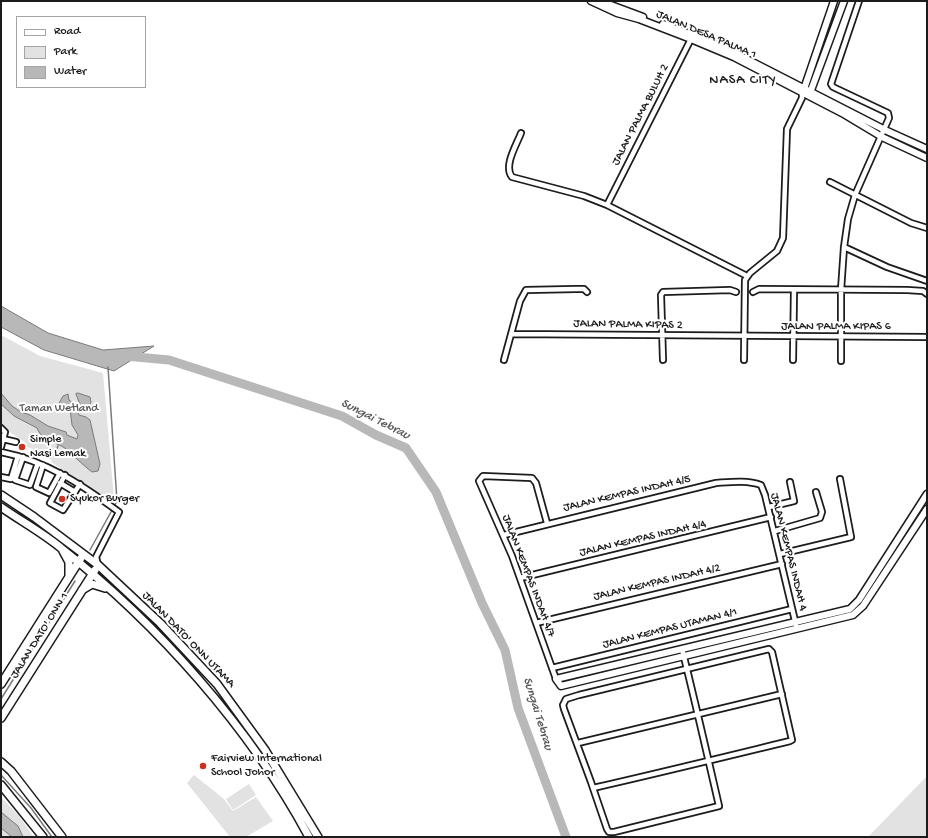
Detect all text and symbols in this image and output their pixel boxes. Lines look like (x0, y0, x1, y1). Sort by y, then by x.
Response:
street label: JALAN DESA PALMA 1 (654, 7, 758, 63)
legend (16, 16, 146, 88)
text: Road (54, 25, 80, 39)
text: Park (54, 45, 77, 59)
street label: JALAN PALMA BULUH 2 (609, 62, 673, 168)
text: Water (54, 65, 86, 79)
district label: NASA CITY (709, 73, 777, 89)
street label: JALAN PALMA KIPAS 2 (573, 317, 683, 333)
street label: JALAN PALMA KIPAS 6 (781, 320, 891, 334)
water label: Sungai Tebrau (338, 396, 412, 444)
park label: Taman Wetland (20, 402, 98, 416)
place label: Simple Nasi Lemak (30, 433, 85, 461)
marker: Simple Nasi Lemak (17, 442, 27, 452)
street label: JALAN KEMPAS INDAH 4/5 (562, 472, 692, 516)
place label: Syukor Burger (70, 492, 139, 506)
street label: JALAN KEMPAS INDAH 4 (766, 492, 810, 612)
marker: Syukor Burger (57, 494, 67, 504)
street label: JALAN KEMPAS INDAH 4/7 (498, 513, 558, 639)
street label: JALAN KEMPAS INDAH 4/4 (578, 517, 708, 561)
street label: JALAN KEMPAS INDAH 4/2 (592, 561, 722, 605)
street label: JALAN DATO' ONN UTAMA (138, 589, 238, 691)
street label: JALAN DATO' ONN 1 (8, 590, 72, 682)
street label: JALAN KEMPAS UTAMAN 4/1 (601, 605, 739, 653)
water label: Sungai Tebrau (519, 676, 555, 752)
place label: Fairview International School Johor (211, 752, 322, 780)
marker: Fairview International School Johor (198, 761, 208, 771)

